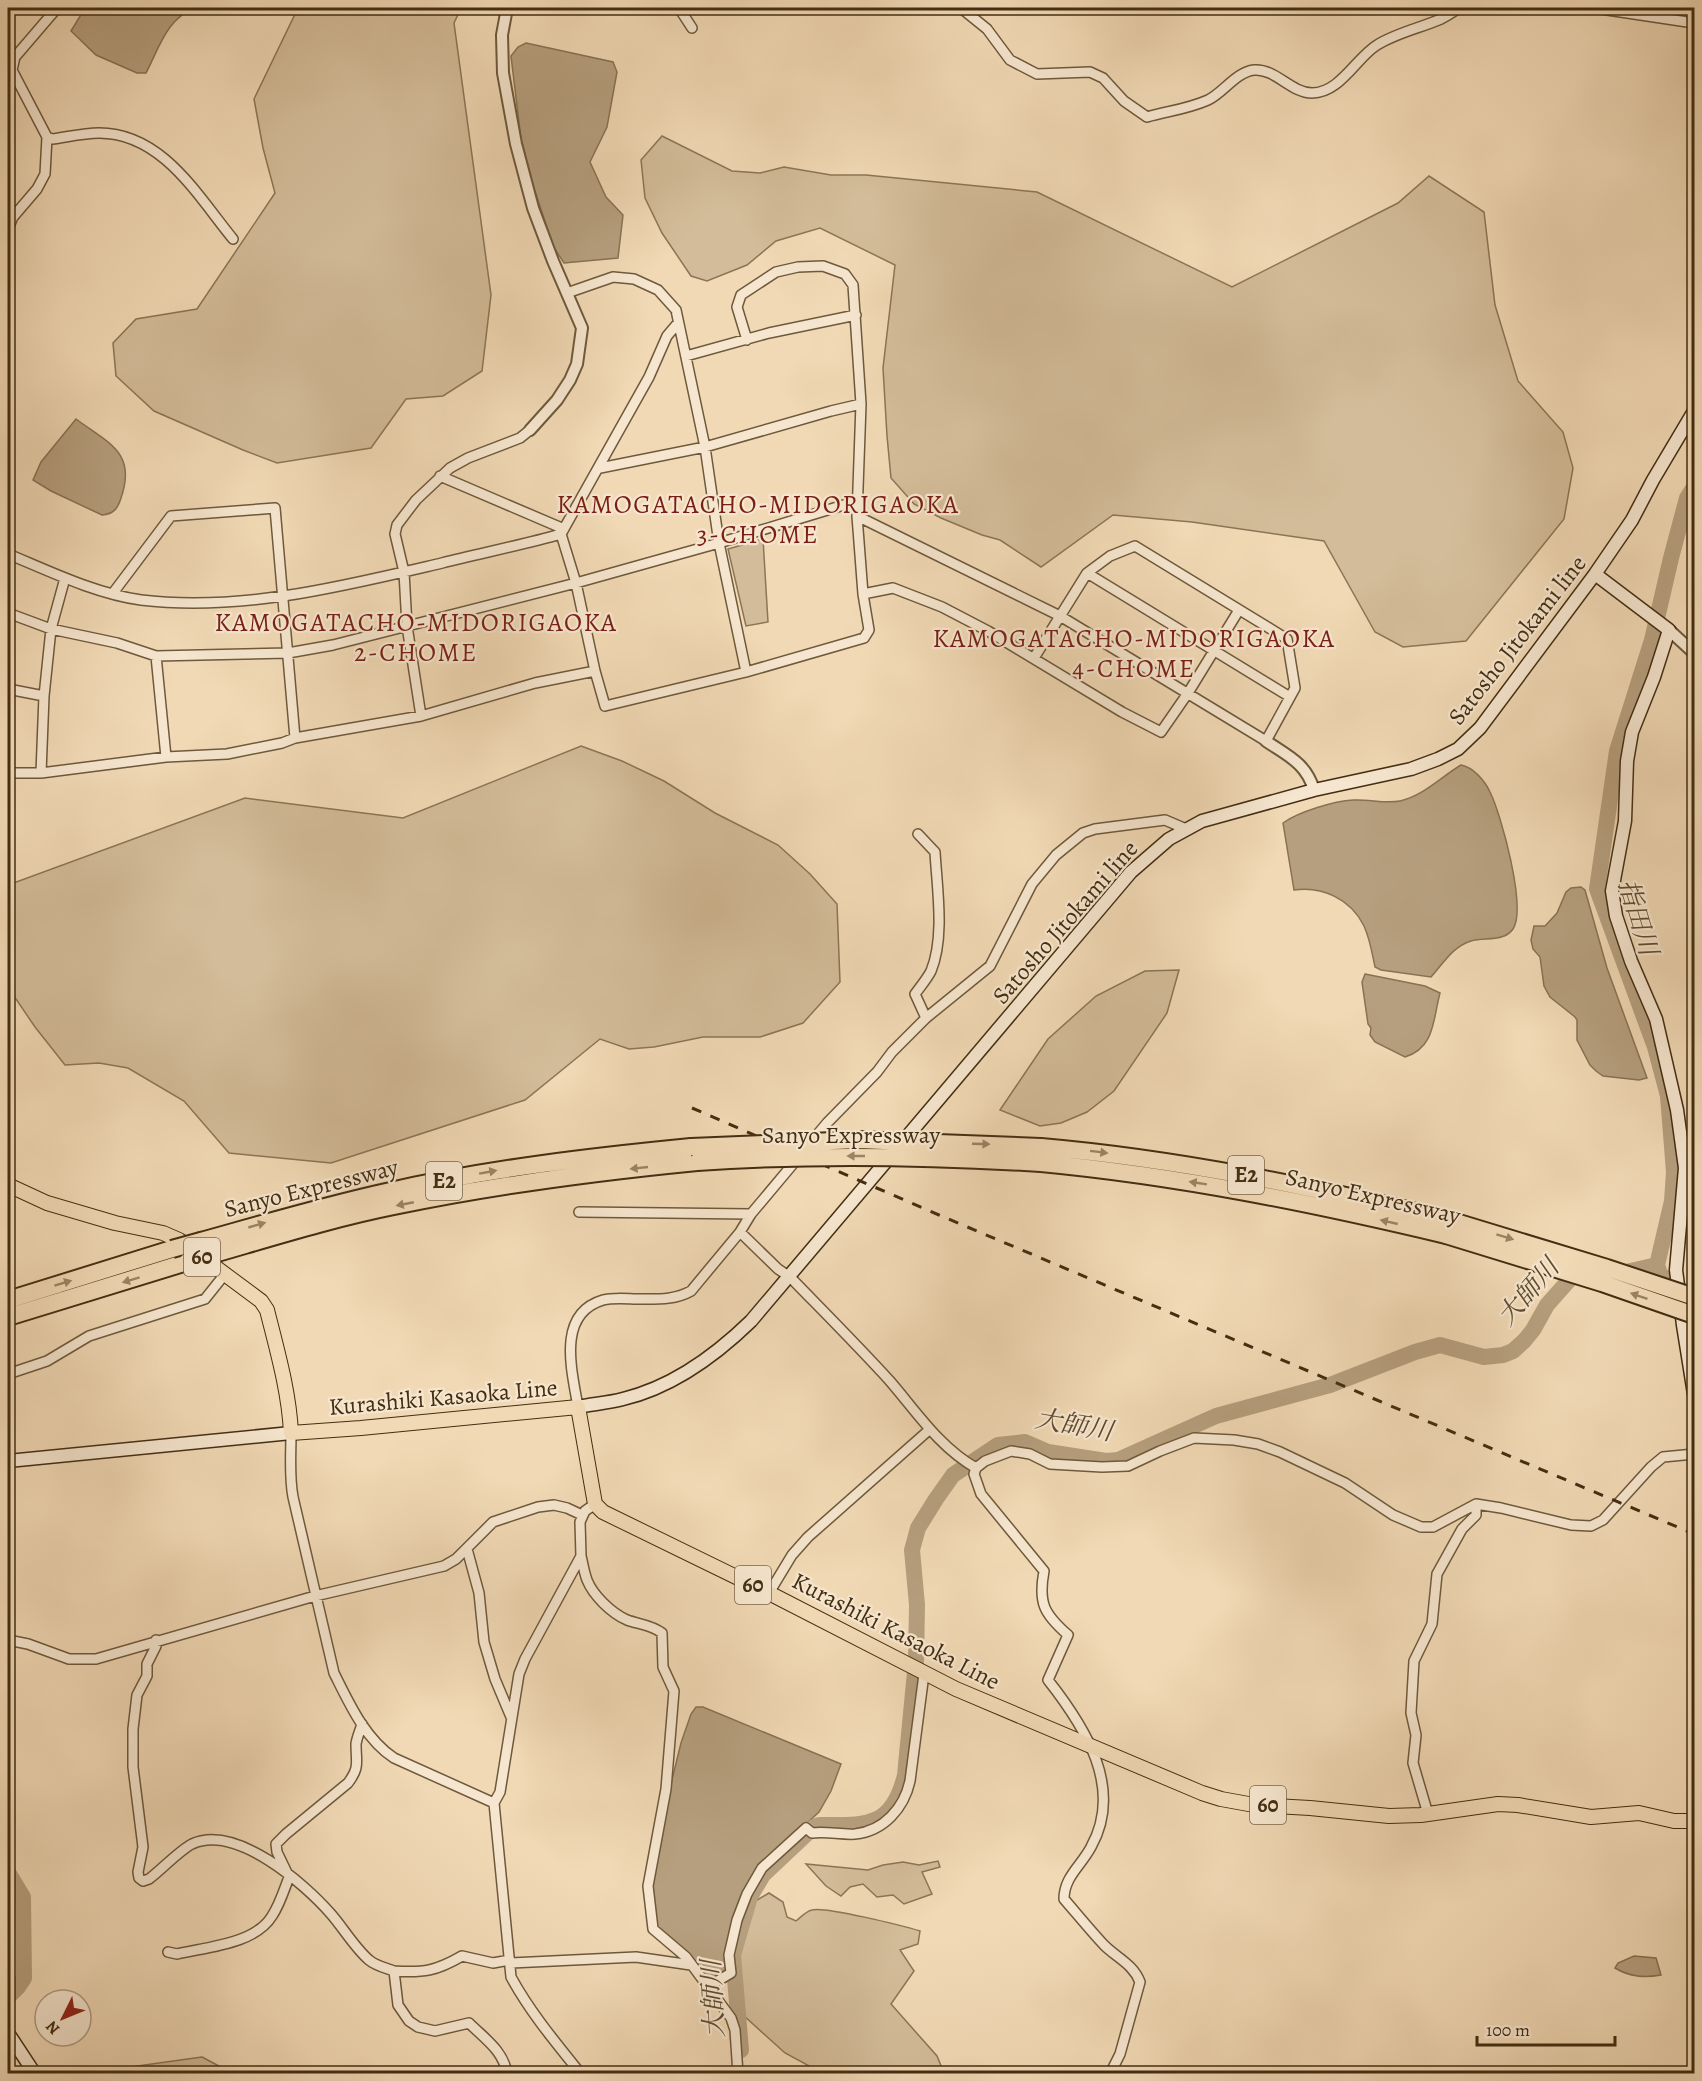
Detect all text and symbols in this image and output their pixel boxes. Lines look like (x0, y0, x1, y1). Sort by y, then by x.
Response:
district label: KAMOGATACHO-MIDORIGAOKA 3-CHOME (557, 487, 959, 552)
street label: Satosho Jitokami line (1441, 549, 1593, 731)
district label: KAMOGATACHO-MIDORIGAOKA 2-CHOME (215, 605, 617, 670)
district label: KAMOGATACHO-MIDORIGAOKA 4-CHOME (933, 621, 1335, 686)
street label: Satosho Jitokami line (985, 833, 1145, 1011)
water label: 指田川 (1610, 875, 1667, 962)
street label: Sanyo Expressway (762, 1119, 940, 1151)
one-way arrow (971, 1139, 990, 1148)
one-way arrow (1089, 1148, 1108, 1157)
street label: Sanyo Expressway (221, 1151, 402, 1225)
one-way arrow (847, 1151, 866, 1161)
road number: E2 (1228, 1156, 1264, 1194)
street label: Sanyo Expressway (1282, 1160, 1464, 1232)
road number: E2 (426, 1162, 462, 1200)
one-way arrow (629, 1163, 648, 1173)
one-way arrow (479, 1167, 498, 1176)
one-way arrow (1189, 1178, 1208, 1187)
one-way arrow (395, 1200, 414, 1209)
one-way arrow (1380, 1216, 1399, 1226)
one-way arrow (248, 1220, 266, 1229)
one-way arrow (1496, 1233, 1514, 1242)
road number: 60 (184, 1238, 220, 1276)
water label: 大師川 (1489, 1249, 1569, 1333)
one-way arrow (122, 1275, 140, 1285)
one-way arrow (54, 1278, 72, 1287)
one-way arrow (1630, 1291, 1648, 1300)
street label: Kurashiki Kasaoka Line (327, 1371, 559, 1423)
water label: 大師川 (1033, 1401, 1118, 1450)
street label: Kurashiki Kasaoka Line (787, 1565, 1005, 1697)
road number: 60 (735, 1566, 771, 1604)
road number: 60 (1250, 1786, 1286, 1824)
water label: 大師川 (693, 1956, 733, 2039)
north arrow (33, 1988, 93, 2048)
scale bar (1477, 2009, 1615, 2047)
text: N (41, 2016, 65, 2039)
text: 100 m (1486, 2018, 1530, 2042)

